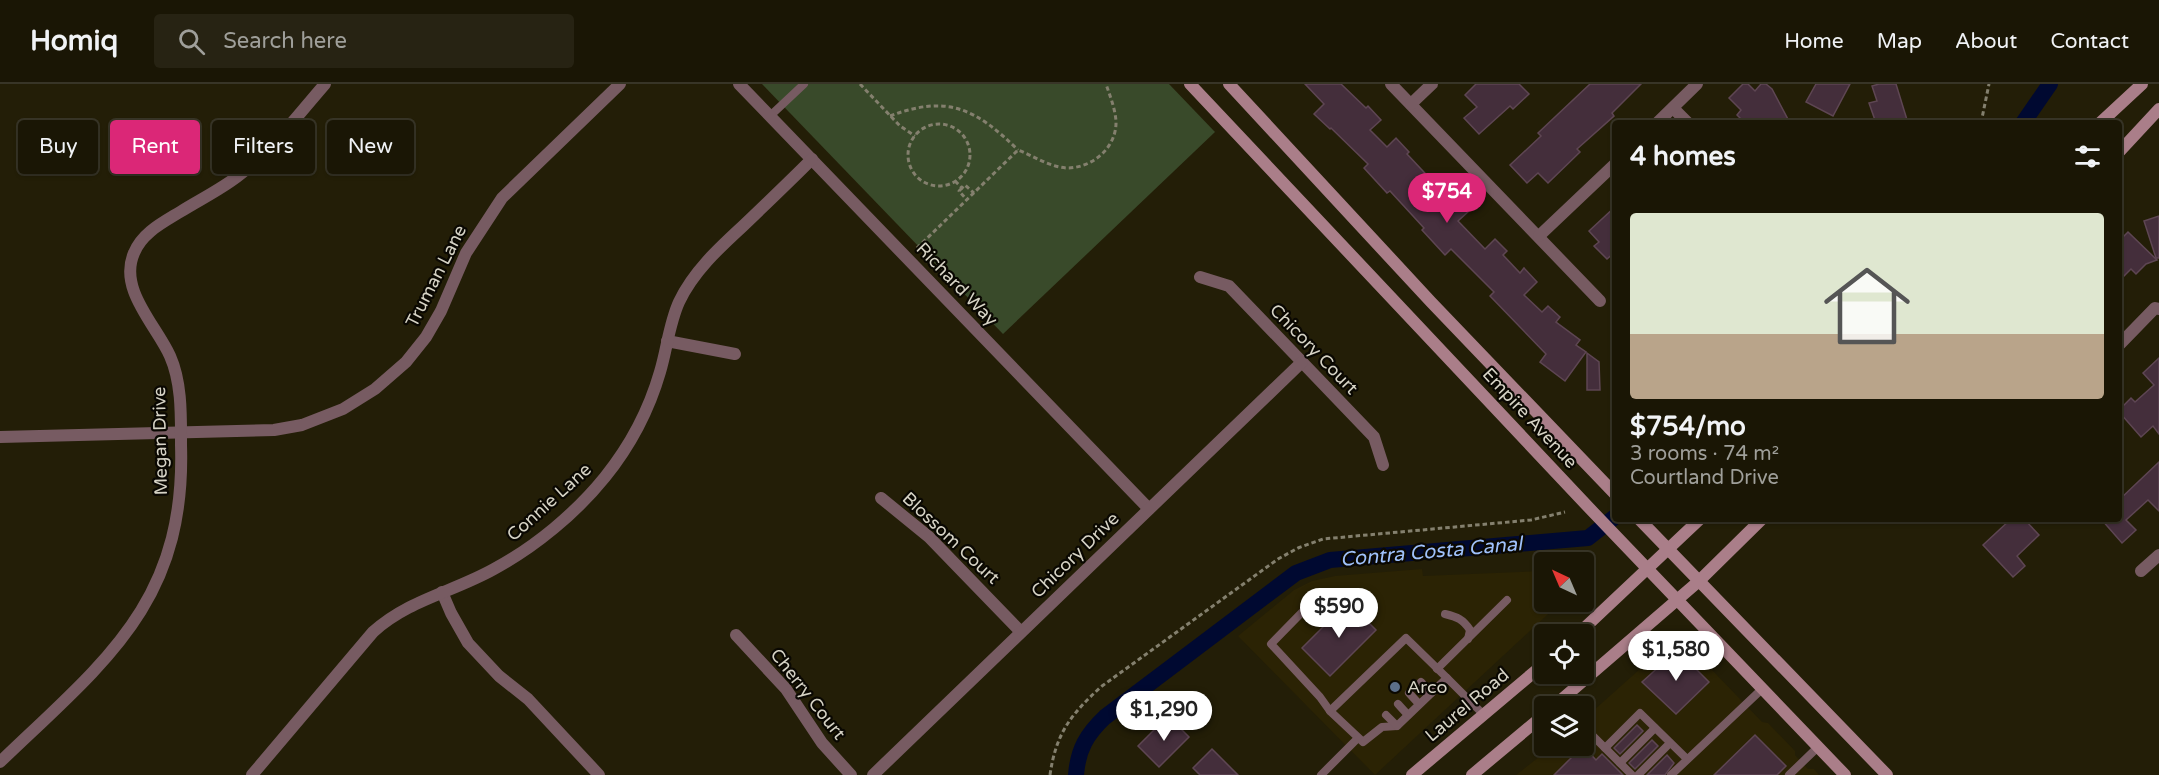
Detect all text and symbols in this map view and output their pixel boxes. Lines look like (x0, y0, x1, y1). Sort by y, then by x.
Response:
search box (154, 14, 574, 68)
text: Homiq (30, 24, 118, 58)
icon: search (175, 25, 208, 58)
text: Search here (223, 28, 347, 54)
text: Home (1784, 29, 1844, 54)
text: Map (1877, 29, 1922, 54)
text: About (1955, 29, 2017, 54)
text: Contact (2050, 29, 2129, 54)
chip: Buy (18, 120, 98, 174)
chip: Rent (110, 120, 200, 174)
chip: Filters (212, 120, 315, 174)
chip: New (327, 120, 414, 174)
icon: filters (2071, 140, 2104, 173)
text: 4 homes (1630, 141, 1736, 172)
pin: $754 (1411, 173, 1483, 224)
text: $754 (1422, 180, 1472, 204)
street label: Truman Lane (401, 221, 471, 331)
street label: Richard Way (912, 238, 1003, 331)
icon: home (1813, 252, 1921, 360)
street label: Chicory Court (1265, 299, 1363, 399)
street label: Empire Avenue (1478, 363, 1582, 473)
street label: Megan Drive (148, 386, 172, 496)
text: $754/mo (1630, 411, 1746, 442)
text: 3 rooms · 74 m² (1630, 442, 1779, 466)
street label: Connie Lane (502, 458, 596, 546)
text: Courtland Drive (1630, 466, 1779, 490)
street label: Blossom Court (898, 487, 1004, 589)
street label: Chicory Drive (1026, 507, 1124, 603)
water label: Contra Costa Canal (1339, 532, 1525, 572)
north arrow (1534, 552, 1594, 612)
map controls (1534, 552, 1594, 756)
pin: $590 (1303, 588, 1375, 639)
text: $590 (1314, 595, 1364, 619)
button: locate (1534, 624, 1594, 684)
pin: $1,580 (1627, 631, 1725, 682)
text: $1,580 (1642, 638, 1710, 662)
street label: Cherry Court (766, 644, 851, 744)
street label: Laurel Road (1421, 664, 1513, 746)
place label: Arco (1407, 676, 1447, 698)
marker: Arco (1388, 680, 1402, 694)
pin: $1,290 (1115, 691, 1213, 742)
button: layers (1534, 696, 1594, 756)
text: $1,290 (1130, 698, 1198, 722)

